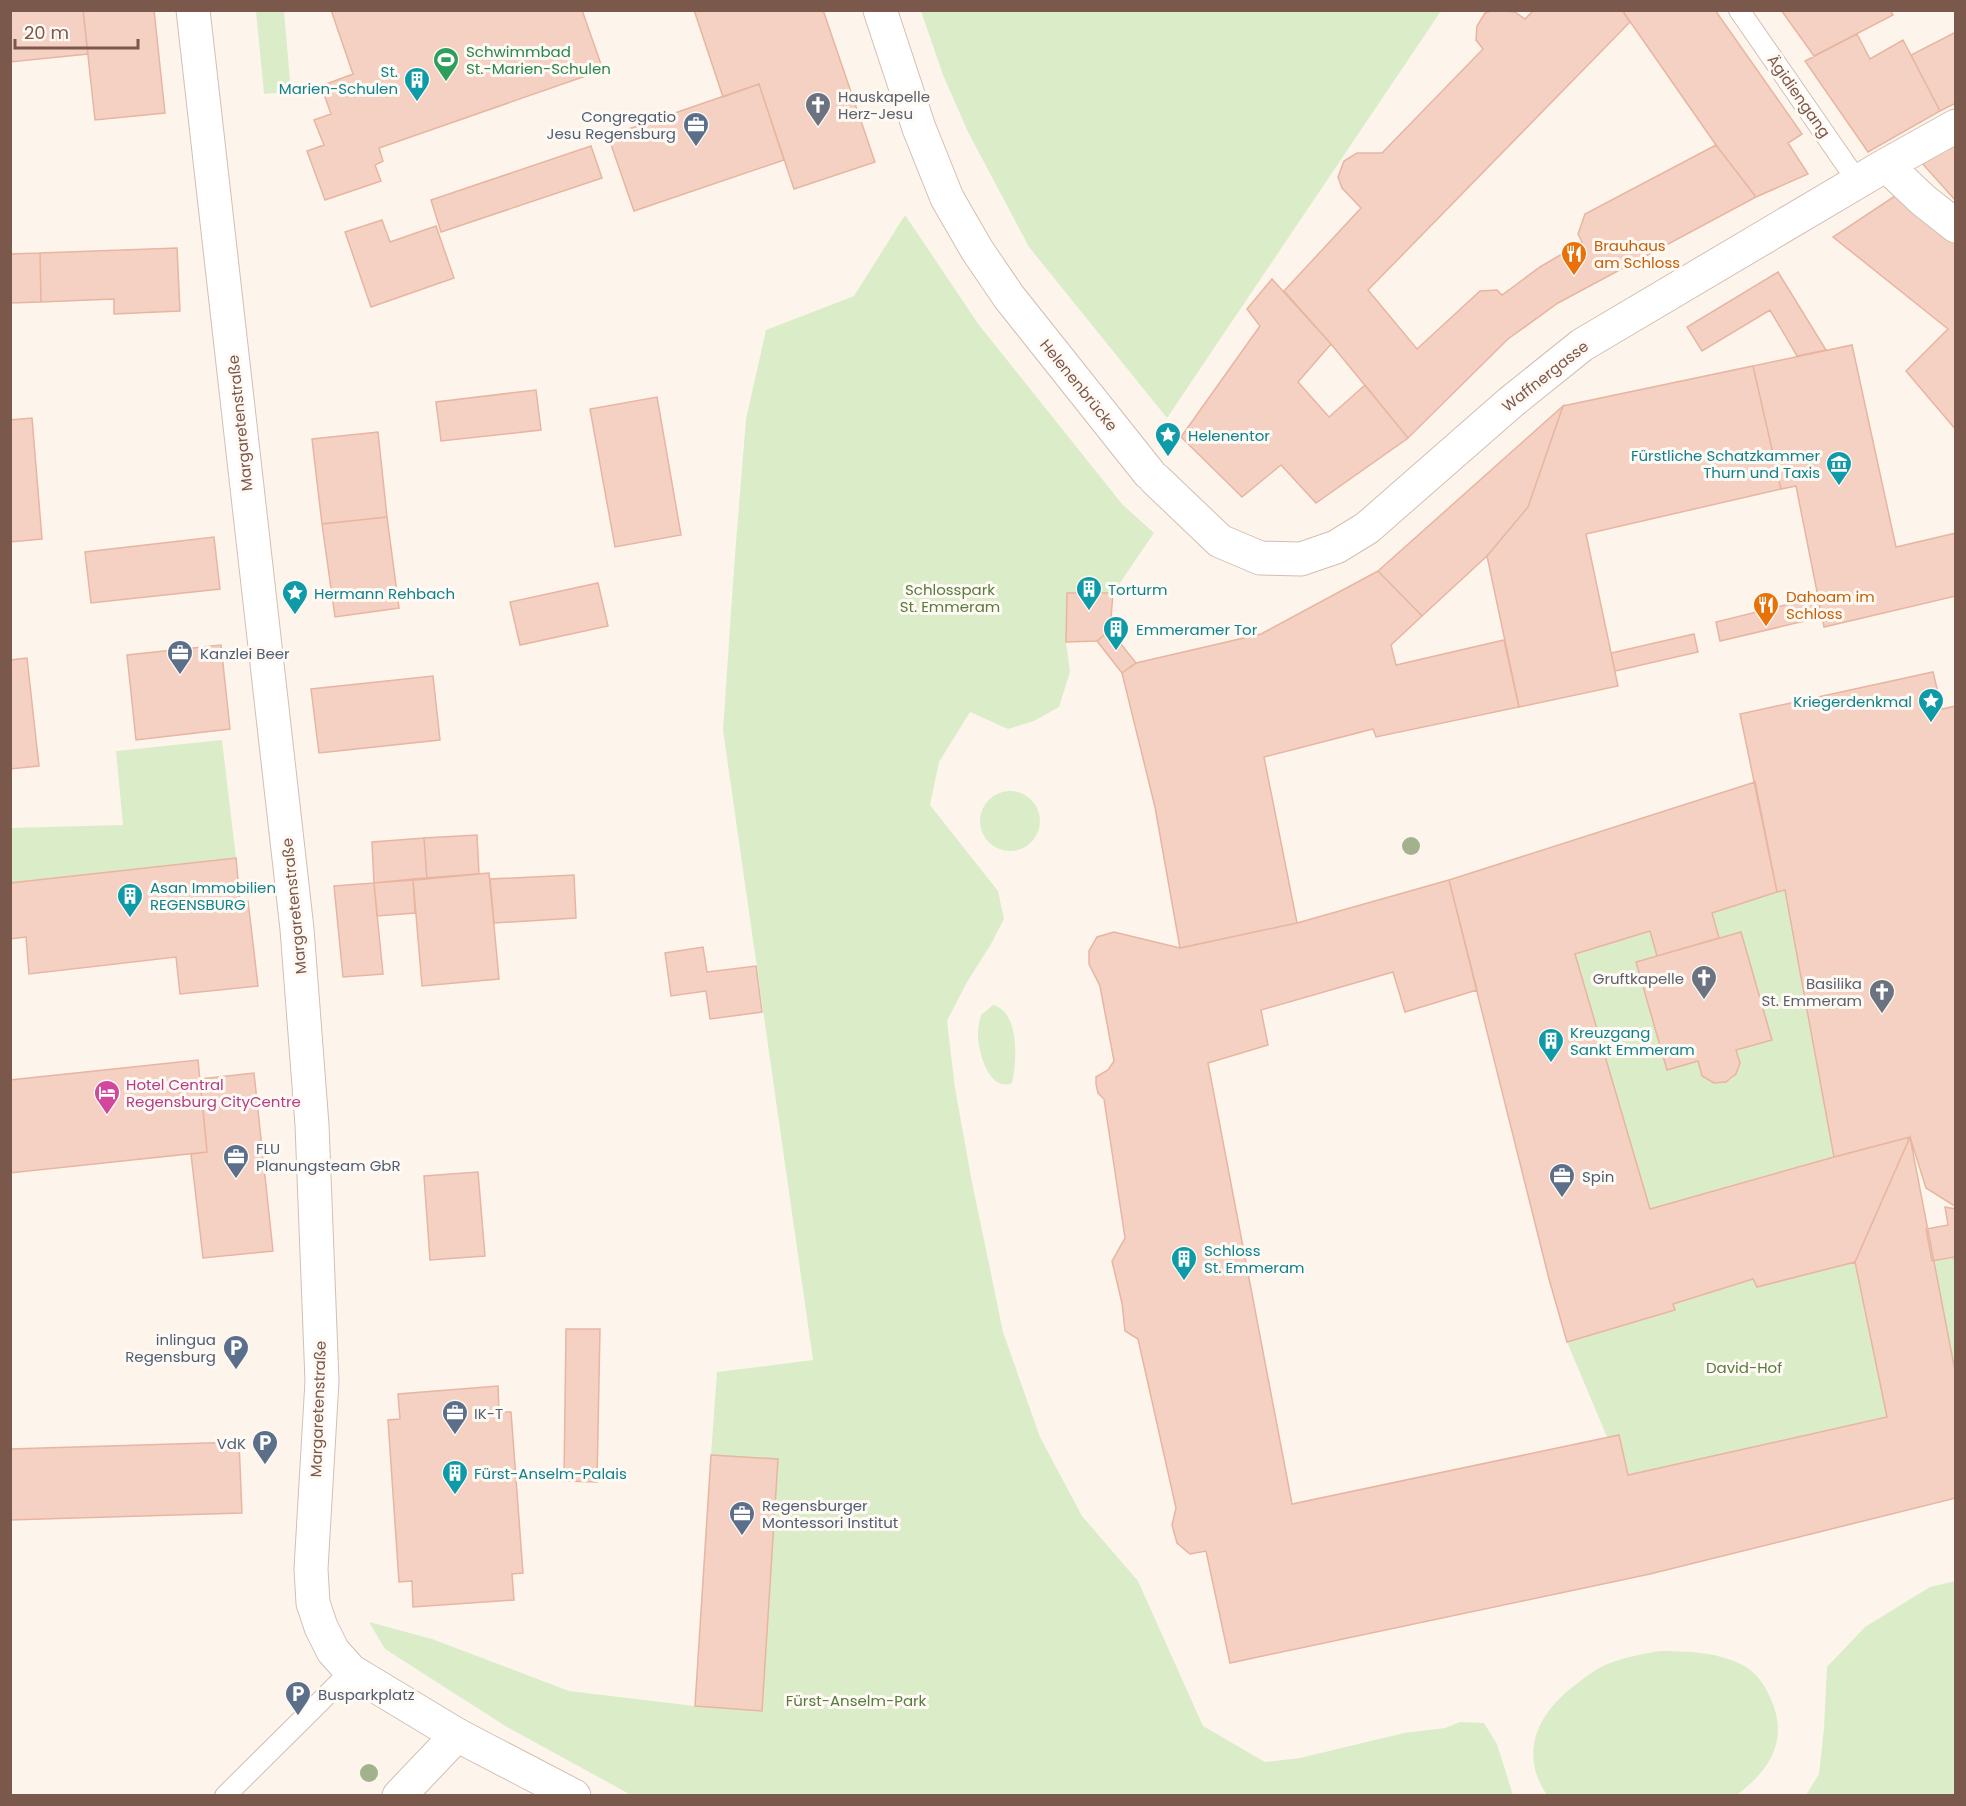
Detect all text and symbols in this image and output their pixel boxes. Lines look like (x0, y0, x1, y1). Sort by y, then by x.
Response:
scale bar (15, 12, 138, 50)
text: 20 m (24, 20, 69, 45)
place label: Schwimmbad St.-Marien-Schulen (466, 41, 611, 79)
sports icon: Schwimmbad St.-Marien-Schulen (431, 45, 461, 83)
street label: Ägidiengang (1763, 50, 1835, 142)
place label: St. Marien-Schulen (279, 61, 398, 99)
building icon: St. Marien-Schulen (402, 65, 432, 103)
place label: Hauskapelle Herz-Jesu (838, 86, 930, 124)
church icon: Hauskapelle Herz-Jesu (803, 90, 833, 128)
place label: Congregatio Jesu Regensburg (547, 106, 676, 144)
office icon: Congregatio Jesu Regensburg (681, 110, 711, 148)
place label: Brauhaus am Schloss (1594, 235, 1680, 273)
restaurant icon: Brauhaus am Schloss (1559, 239, 1589, 277)
street label: Helenenbrücke (1035, 335, 1123, 435)
street label: Waffnergasse (1497, 336, 1593, 416)
street label: Margaretenstraße (222, 354, 258, 492)
place icon: Helenentor (1153, 420, 1183, 458)
place label: Helenentor (1188, 425, 1270, 446)
place label: Fürstliche Schatzkammer Thurn und Taxis (1631, 445, 1820, 483)
museum icon: Fürstliche Schatzkammer Thurn und Taxis (1824, 449, 1854, 487)
building icon: Torturm (1074, 574, 1104, 612)
place icon: Hermann Rehbach (280, 578, 310, 616)
park label: Schlosspark St. Emmeram (900, 579, 1000, 617)
place label: Torturm (1108, 579, 1167, 600)
place label: Hermann Rehbach (314, 583, 455, 604)
place label: Dahoam im Schloss (1786, 586, 1875, 624)
restaurant icon: Dahoam im Schloss (1751, 590, 1781, 628)
building icon: Emmeramer Tor (1101, 614, 1131, 652)
place label: Emmeramer Tor (1136, 619, 1258, 640)
office icon: Kanzlei Beer (165, 638, 195, 676)
place label: Kanzlei Beer (200, 643, 290, 664)
place icon: Kriegerdenkmal (1916, 686, 1946, 724)
place label: Kriegerdenkmal (1793, 691, 1912, 712)
street label: Margaretenstraße (276, 837, 312, 975)
place label: Asan Immobilien REGENSBURG (150, 877, 276, 915)
building icon: Asan Immobilien REGENSBURG (115, 881, 145, 919)
church icon: Gruftkapelle (1689, 963, 1719, 1001)
place label: Gruftkapelle (1593, 968, 1684, 989)
place label: Basilika St. Emmeram (1761, 973, 1862, 1011)
church icon: Basilika St. Emmeram (1867, 977, 1897, 1015)
place label: Kreuzgang Sankt Emmeram (1570, 1022, 1695, 1060)
building icon: Kreuzgang Sankt Emmeram (1536, 1026, 1566, 1064)
place label: Hotel Central Regensburg CityCentre (126, 1074, 301, 1112)
hotel icon: Hotel Central Regensburg CityCentre (92, 1078, 122, 1116)
place label: FLU Planungsteam GbR (256, 1138, 401, 1176)
office icon: FLU Planungsteam GbR (221, 1142, 251, 1180)
office icon: Spin (1547, 1161, 1577, 1199)
place label: Spin (1582, 1166, 1614, 1187)
place label: Schloss St. Emmeram (1204, 1240, 1305, 1278)
building icon: Schloss St. Emmeram (1169, 1244, 1199, 1282)
place label: inlingua Regensburg (125, 1329, 216, 1367)
parking icon: inlingua Regensburg (221, 1333, 251, 1371)
street label: Margaretenstraße (305, 1340, 331, 1478)
park label: David-Hof (1706, 1357, 1782, 1378)
office icon: IK-T (440, 1398, 470, 1436)
place label: IK-T (474, 1403, 503, 1424)
parking icon: VdK (250, 1428, 280, 1466)
place label: VdK (217, 1433, 246, 1454)
building icon: Fürst-Anselm-Palais (440, 1458, 470, 1496)
place label: Fürst-Anselm-Palais (474, 1463, 627, 1484)
place label: Regensburger Montessori Institut (762, 1495, 898, 1533)
office icon: Regensburger Montessori Institut (727, 1499, 757, 1537)
parking icon: Busparkplatz (283, 1679, 313, 1717)
place label: Busparkplatz (318, 1684, 415, 1705)
park label: Fürst-Anselm-Park (786, 1690, 927, 1711)

